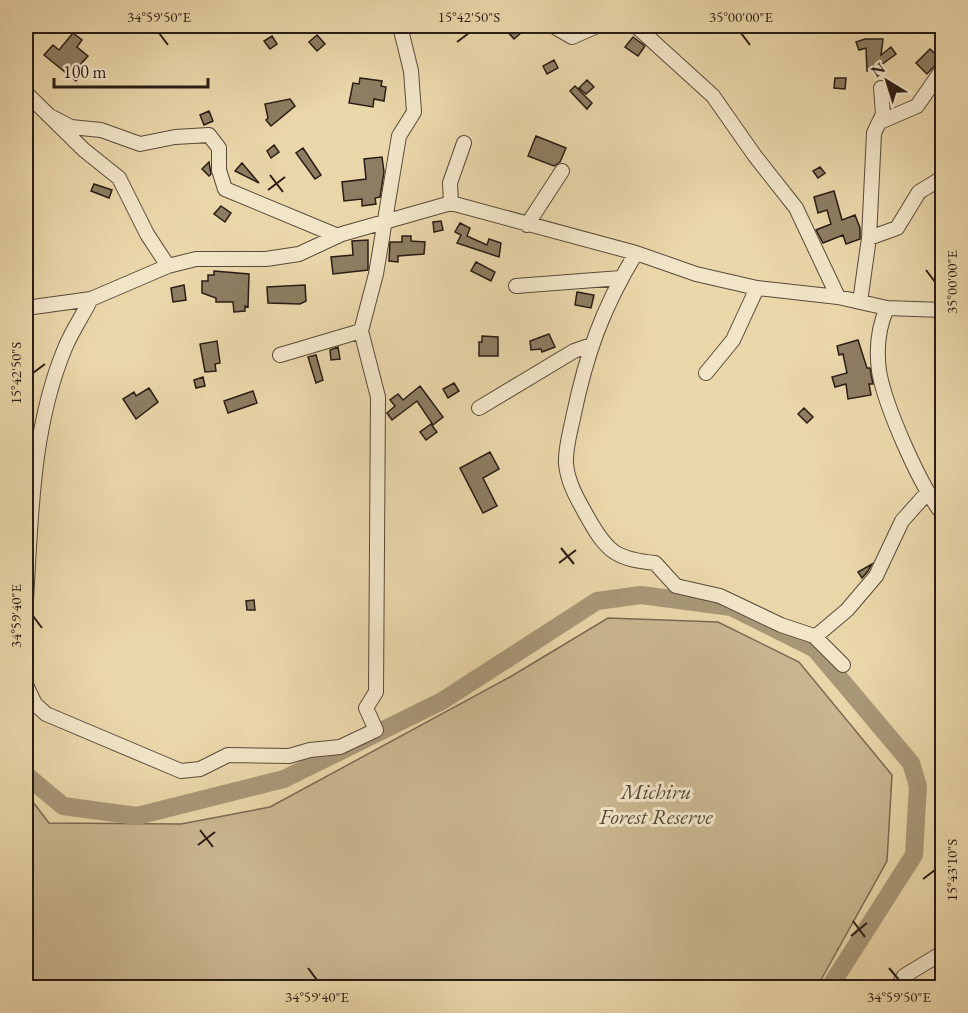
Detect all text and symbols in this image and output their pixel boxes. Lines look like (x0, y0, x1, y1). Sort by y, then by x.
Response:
text: 34°59'50"E (127, 7, 192, 26)
text: 15°42'50"S (438, 7, 500, 26)
text: 35°00'00"E (709, 7, 774, 26)
scale bar (54, 51, 208, 89)
north arrow (857, 51, 917, 111)
text: N (867, 57, 890, 82)
text: 100 m (63, 60, 107, 83)
text: 35°00'00"E (942, 249, 961, 314)
text: 15°42'50"S (6, 342, 25, 404)
text: 34°59'40"E (6, 583, 25, 648)
park label: Michiru Forest Reserve (598, 777, 713, 831)
text: 15°43'10"S (942, 839, 961, 901)
text: 34°59'40"E (285, 987, 350, 1006)
text: 34°59'50"E (867, 987, 932, 1006)

